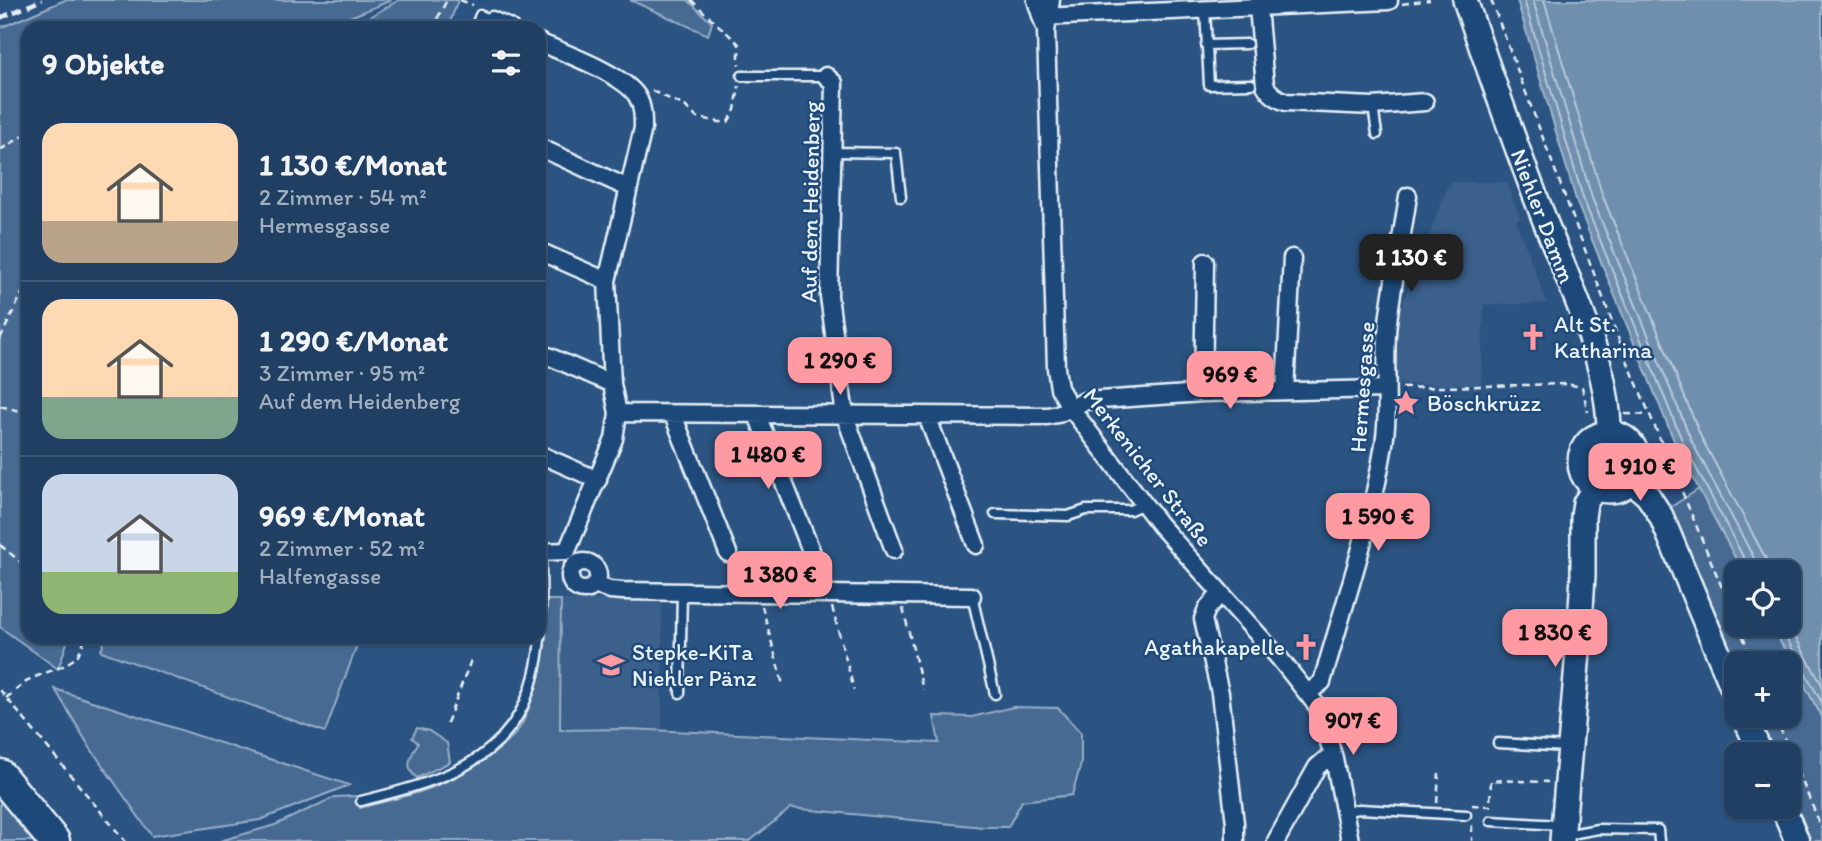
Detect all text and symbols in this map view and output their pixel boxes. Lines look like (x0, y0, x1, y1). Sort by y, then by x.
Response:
icon: filters (487, 44, 525, 82)
text: 9 Objekte (42, 45, 165, 82)
street label: Auf dem Heidenberg (794, 101, 826, 303)
street label: Niehler Damm (1505, 145, 1582, 288)
text: 1 130 €/Monat (259, 146, 447, 183)
icon: home (98, 151, 182, 235)
text: 2 Zimmer · 54 m² (259, 183, 427, 211)
text: Hermesgasse (259, 211, 390, 239)
pin: 1 130 € (1346, 234, 1476, 294)
text: 1 130 € (1375, 243, 1447, 271)
place label: Alt St. Katharina (1554, 310, 1652, 364)
street label: Hermesgasse (1343, 321, 1381, 453)
text: 1 290 €/Monat (259, 322, 448, 359)
church icon: Alt St. Katharina (1518, 322, 1548, 352)
icon: home (98, 327, 182, 411)
pin: 1 290 € (775, 338, 905, 397)
text: 1 290 € (804, 346, 876, 374)
pin: 969 € (1181, 352, 1279, 411)
text: 3 Zimmer · 95 m² (259, 359, 425, 387)
text: 969 € (1203, 360, 1257, 388)
street label: Merkenicher Straße (1077, 382, 1219, 552)
text: Auf dem Heidenberg (259, 387, 460, 415)
place icon: Böschkrüzz (1391, 388, 1421, 418)
place label: Böschkrüzz (1427, 389, 1542, 417)
pin: 1 480 € (703, 432, 833, 491)
text: 1 480 € (731, 440, 805, 468)
pin: 1 910 € (1575, 444, 1705, 503)
text: 1 910 € (1604, 452, 1676, 480)
pin: 1 590 € (1313, 494, 1443, 553)
text: 969 €/Monat (259, 497, 425, 534)
icon: home (98, 502, 182, 586)
text: 1 590 € (1342, 502, 1414, 530)
text: 2 Zimmer · 52 m² (259, 534, 425, 562)
pin: 1 380 € (715, 552, 845, 611)
text: 1 380 € (743, 560, 817, 588)
map controls (1724, 560, 1801, 819)
button: locate (1724, 560, 1801, 637)
text: Halfengasse (259, 562, 381, 590)
pin: 1 830 € (1490, 610, 1620, 669)
text: 1 830 € (1518, 618, 1592, 646)
church icon: Agathakapelle (1291, 632, 1321, 662)
place label: Agathakapelle (1144, 633, 1285, 661)
place label: Stepke-KiTa Niehler Pänz (632, 638, 757, 692)
school or university icon: Stepke-KiTa Niehler Pänz (596, 650, 626, 680)
button: + (1724, 651, 1801, 728)
pin: 907 € (1304, 698, 1402, 757)
text: 907 € (1325, 706, 1381, 734)
button: − (1724, 742, 1801, 819)

